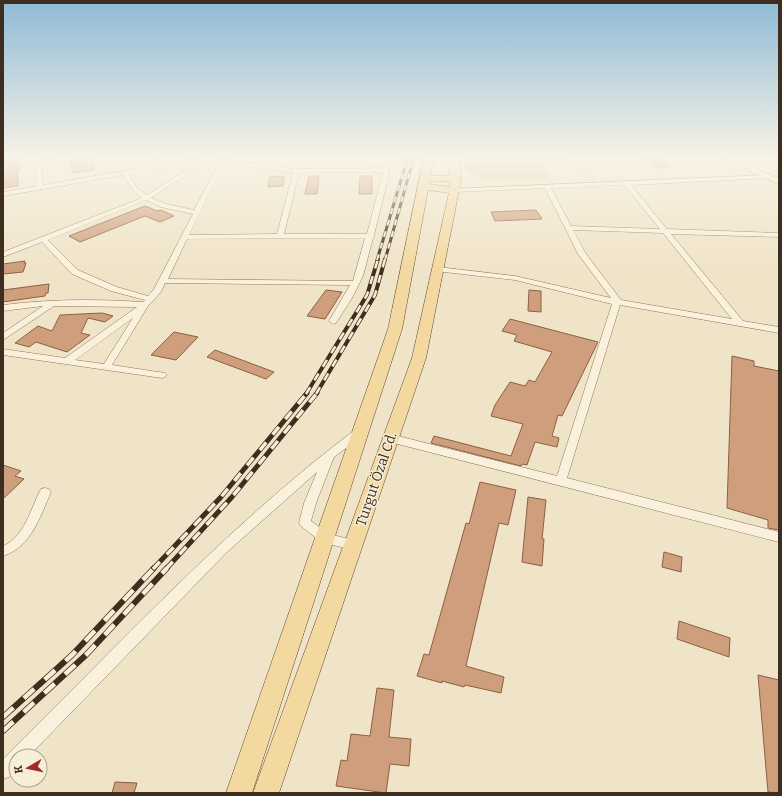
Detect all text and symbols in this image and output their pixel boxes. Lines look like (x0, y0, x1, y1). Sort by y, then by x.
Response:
street label: Turgut Özal Cd. (352, 430, 401, 528)
north arrow (8, 748, 48, 788)
text: K (12, 764, 26, 774)

